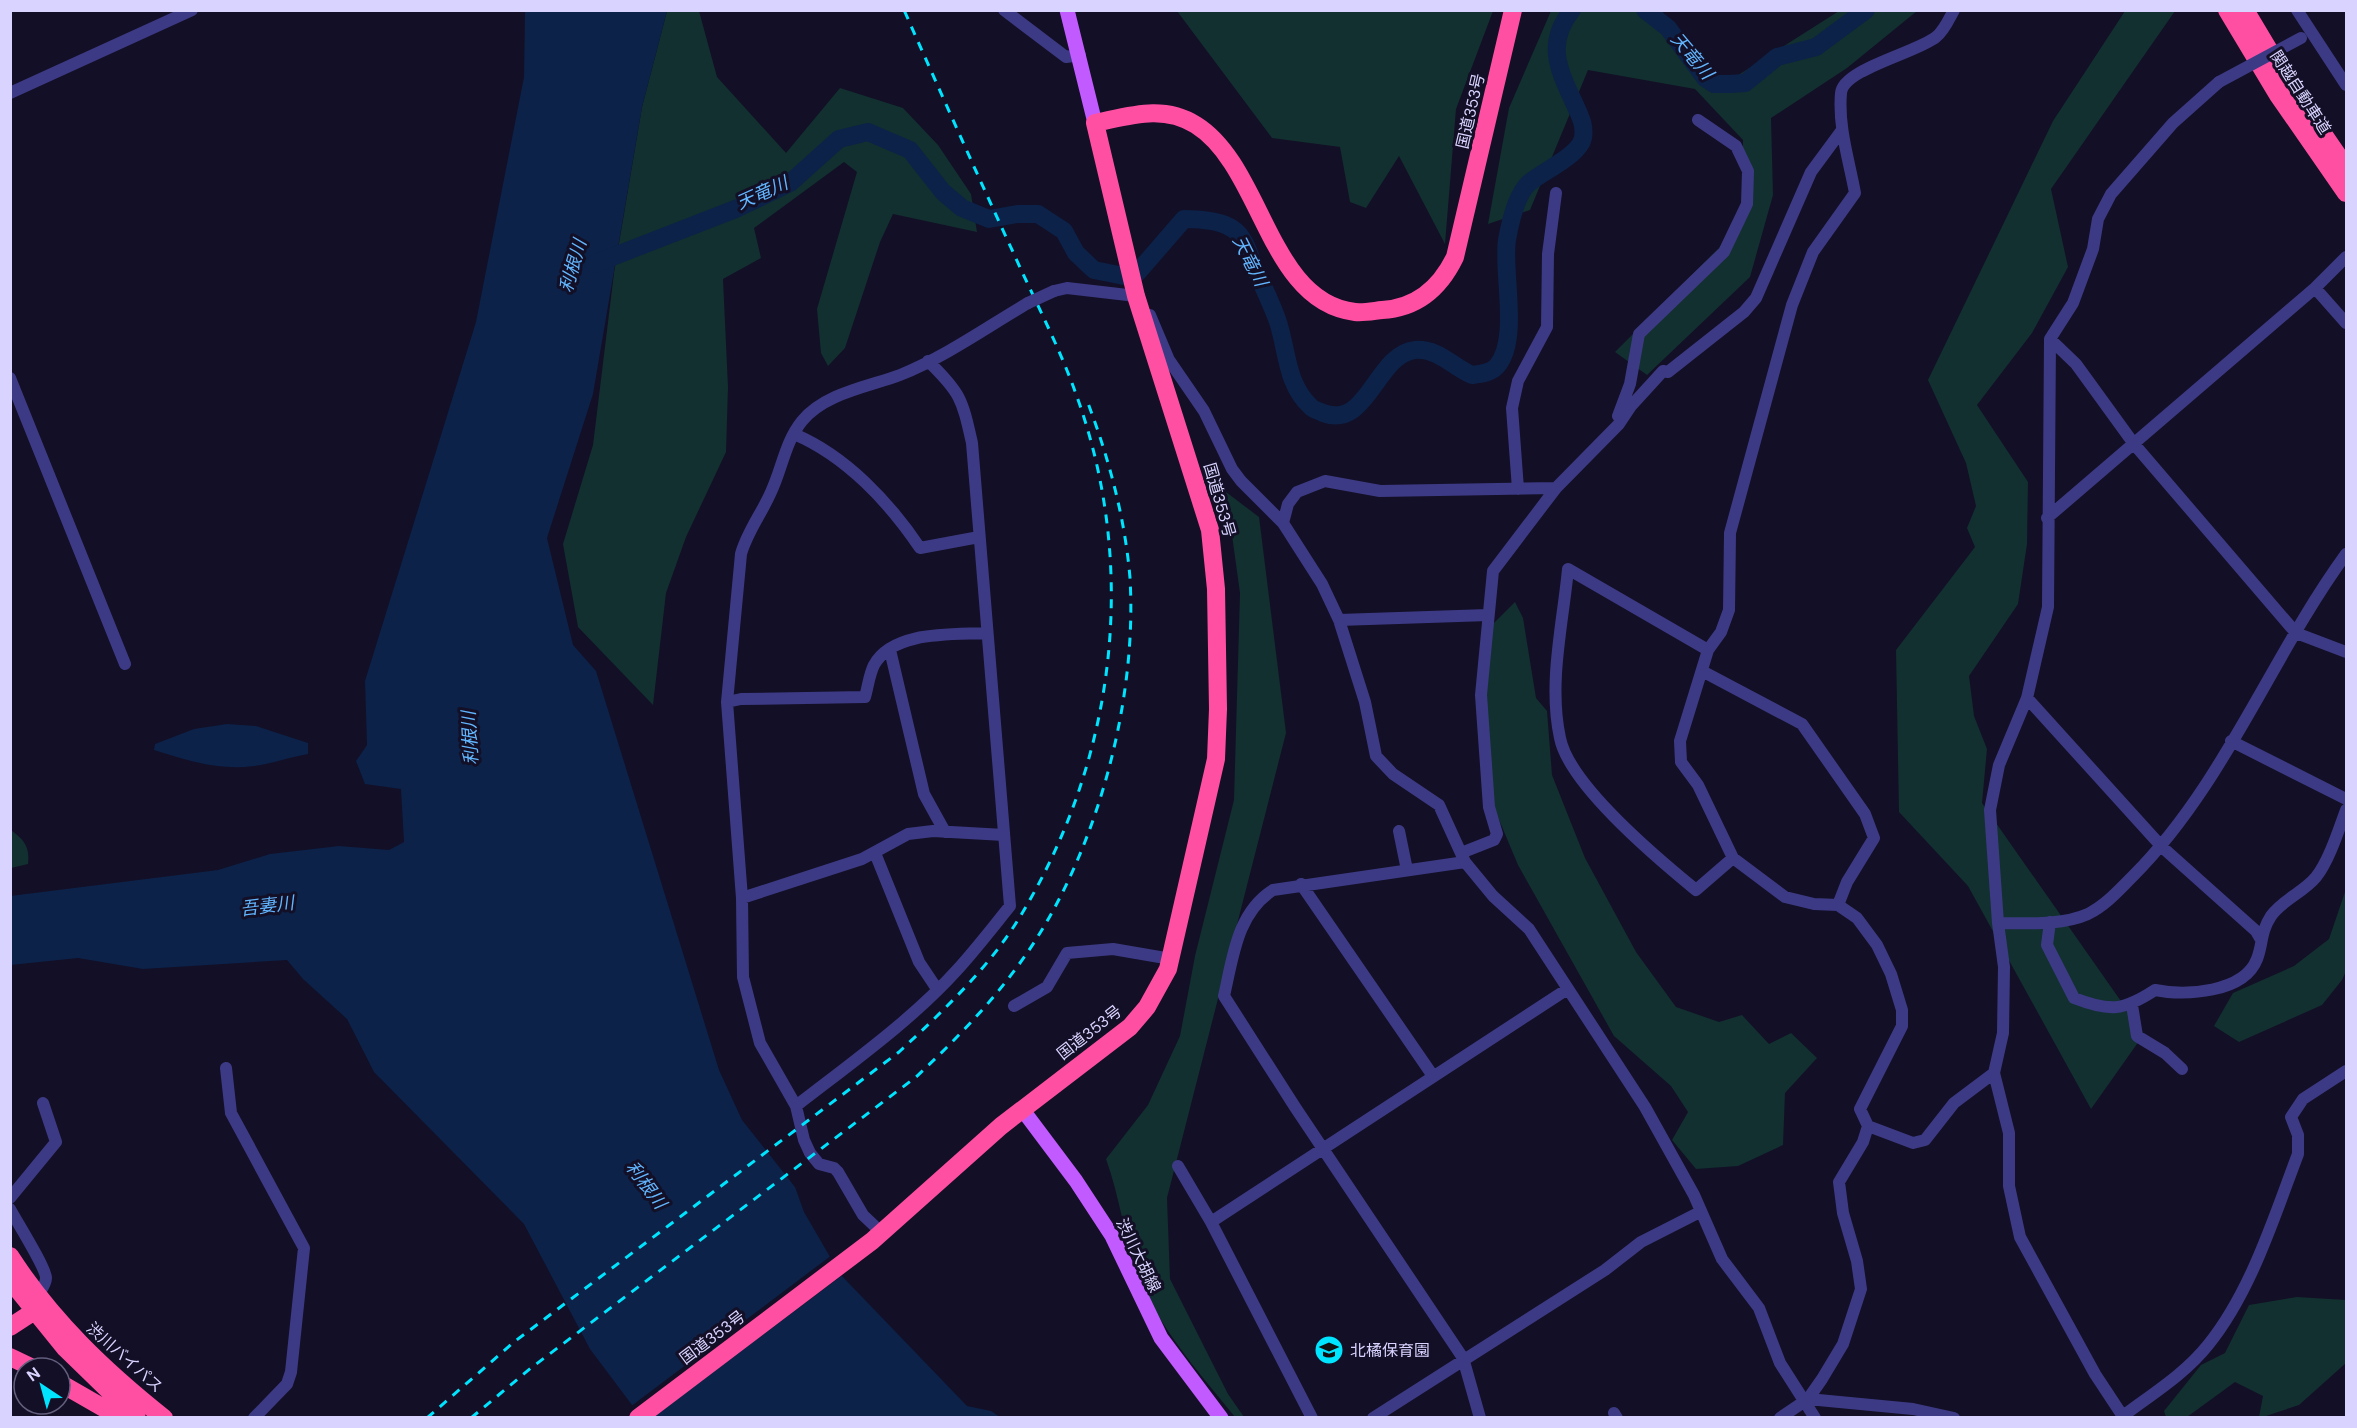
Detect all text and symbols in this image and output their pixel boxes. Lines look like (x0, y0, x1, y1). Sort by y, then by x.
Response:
water label: 天竜川 (1665, 28, 1720, 86)
street label: 関越自動車道 (2266, 46, 2336, 138)
street label: 国道353号 (1452, 71, 1489, 151)
water label: 天竜川 (732, 170, 793, 215)
water label: 天竜川 (1227, 231, 1274, 292)
water label: 利根川 (554, 235, 593, 295)
street label: 国道353号 (1199, 460, 1240, 540)
water label: 利根川 (456, 708, 483, 766)
water label: 吾妻川 (239, 891, 297, 921)
street label: 国道353号 (1053, 1001, 1126, 1064)
water label: 利根川 (620, 1156, 673, 1215)
street label: 渋川大胡線 (1112, 1215, 1166, 1296)
street label: 国道353号 (675, 1306, 749, 1369)
street label: 渋川バイパス (82, 1318, 167, 1397)
school or university icon: 北橘保育園 (1313, 1334, 1345, 1366)
place label: 北橘保育園 (1350, 1340, 1430, 1361)
north arrow (12, 1356, 72, 1416)
text: N (23, 1362, 44, 1386)

